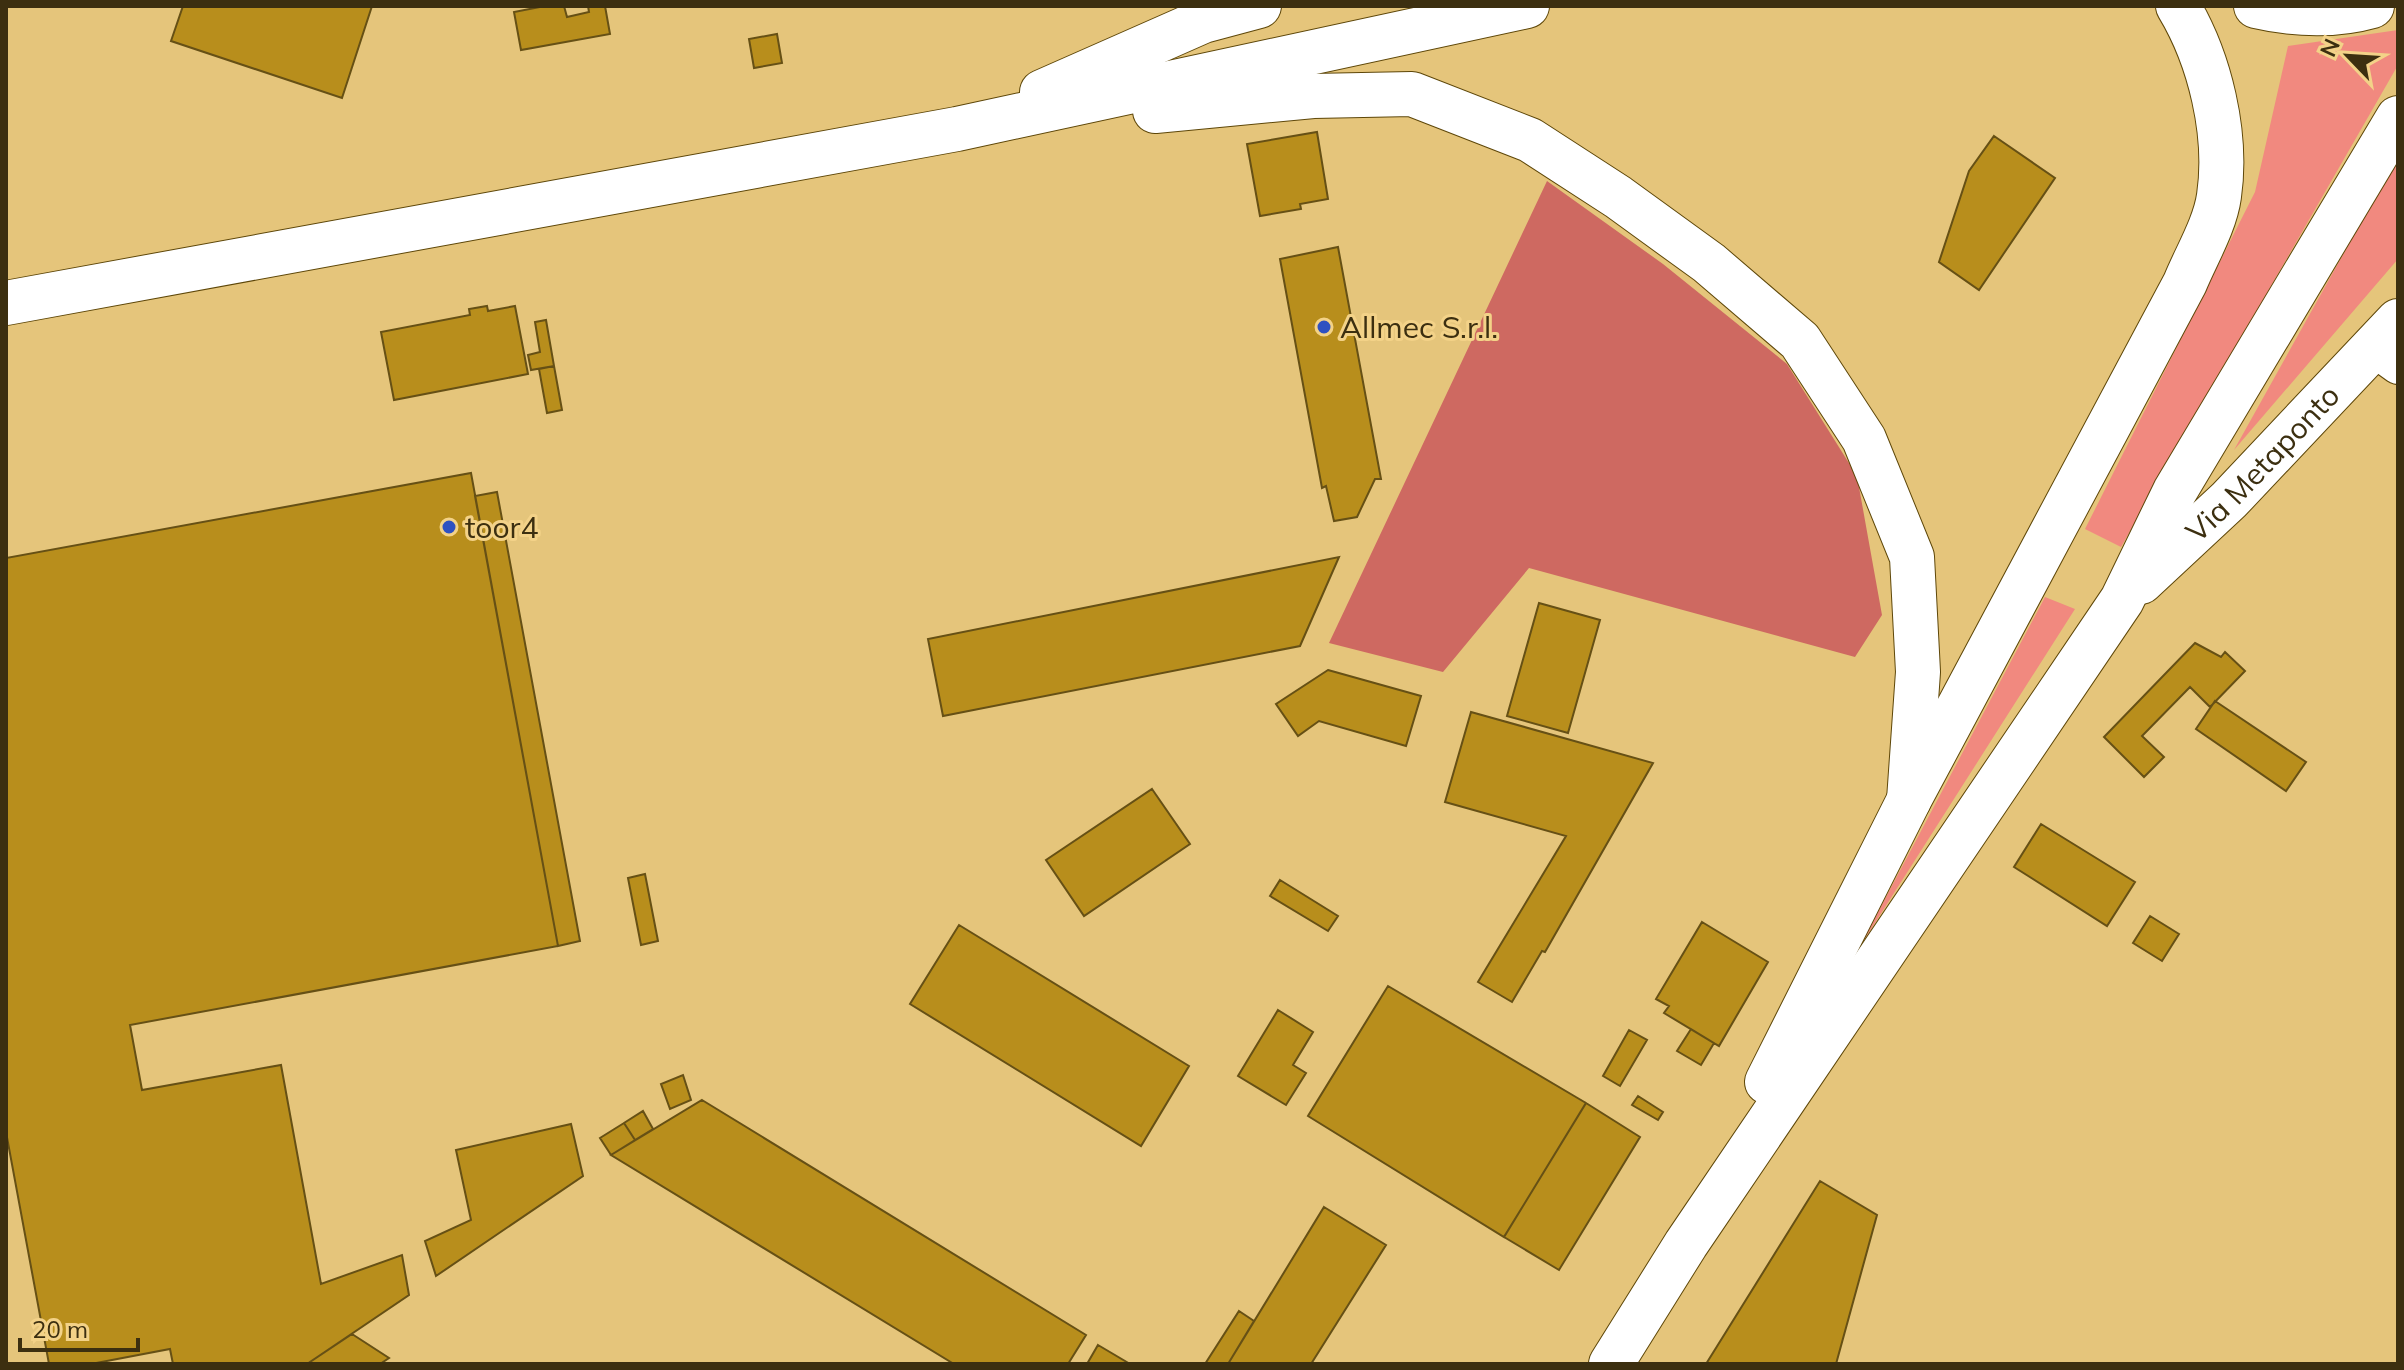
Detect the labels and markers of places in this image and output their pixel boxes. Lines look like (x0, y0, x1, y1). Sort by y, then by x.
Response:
place label: Allmec S.r.l. (1340, 308, 1498, 346)
marker: Allmec S.r.l. (1315, 318, 1333, 336)
place label: toor4 (465, 508, 539, 546)
marker: toor4 (440, 518, 458, 536)

